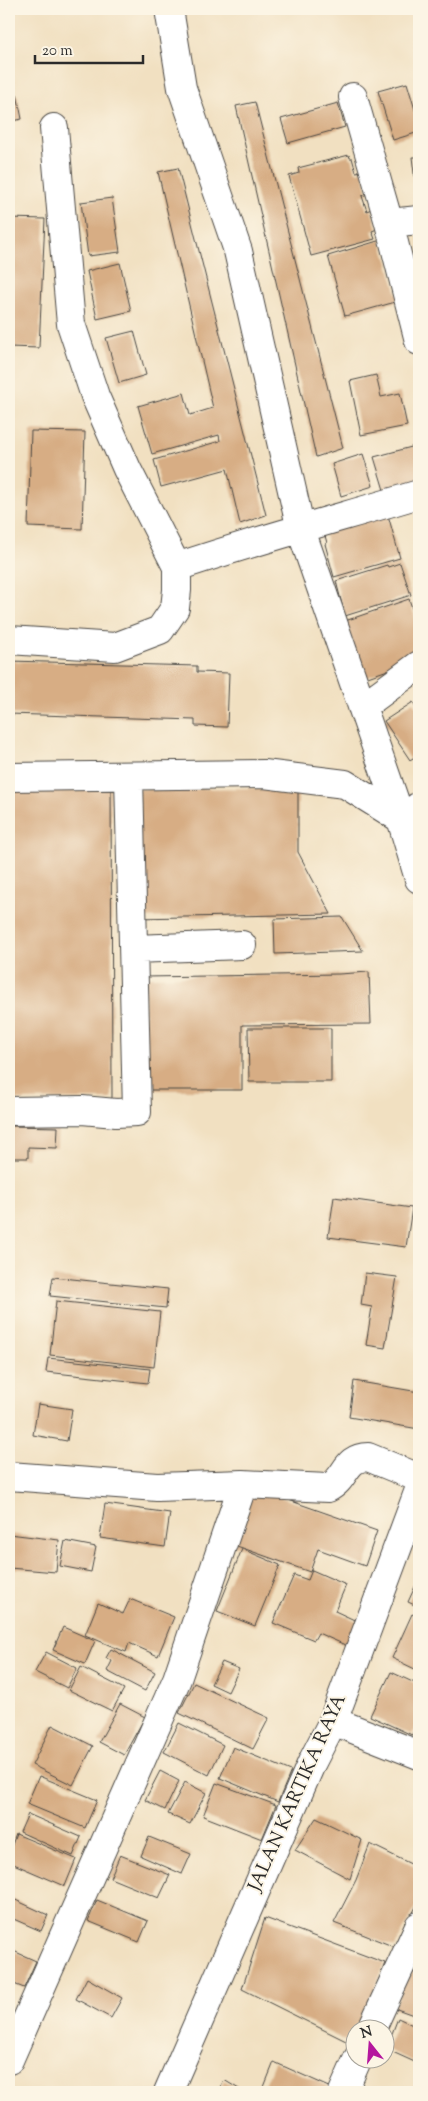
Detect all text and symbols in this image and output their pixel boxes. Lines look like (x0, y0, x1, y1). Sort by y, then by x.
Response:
scale bar (35, 32, 142, 64)
text: 20 m (42, 41, 73, 62)
street label: JALAN KARTIKA RAYA (242, 1689, 354, 1897)
north arrow (346, 2018, 396, 2068)
text: N (359, 2022, 375, 2045)

